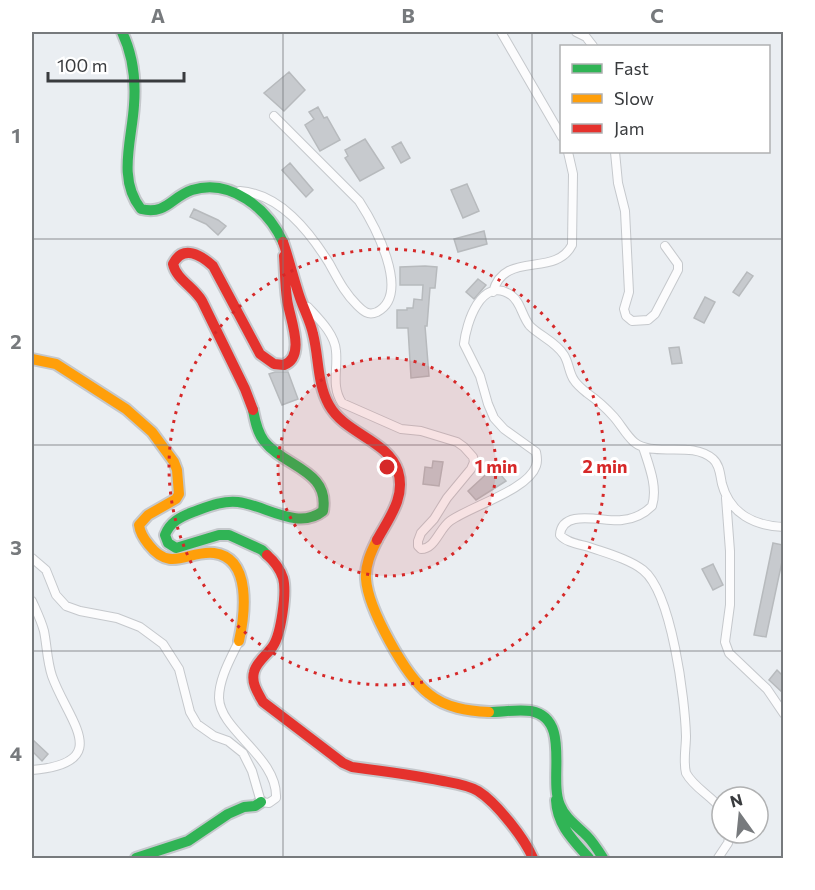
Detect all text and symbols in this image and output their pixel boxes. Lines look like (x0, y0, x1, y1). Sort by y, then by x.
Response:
text: A (151, 3, 165, 27)
text: B (401, 3, 415, 27)
text: C (650, 3, 664, 27)
scale bar (48, 45, 184, 83)
legend (560, 45, 770, 153)
text: 100 m (57, 54, 107, 76)
text: Fast (614, 57, 649, 79)
text: Slow (614, 87, 654, 109)
text: Jam (614, 117, 644, 139)
text: 1 (11, 123, 21, 147)
text: 2 (10, 329, 22, 353)
text: 1 min (475, 455, 517, 477)
text: 2 min (583, 455, 627, 477)
centre of rings (377, 457, 397, 477)
text: 3 (10, 535, 22, 559)
text: 4 (10, 741, 22, 765)
north arrow (710, 785, 770, 845)
text: N (728, 789, 744, 811)

